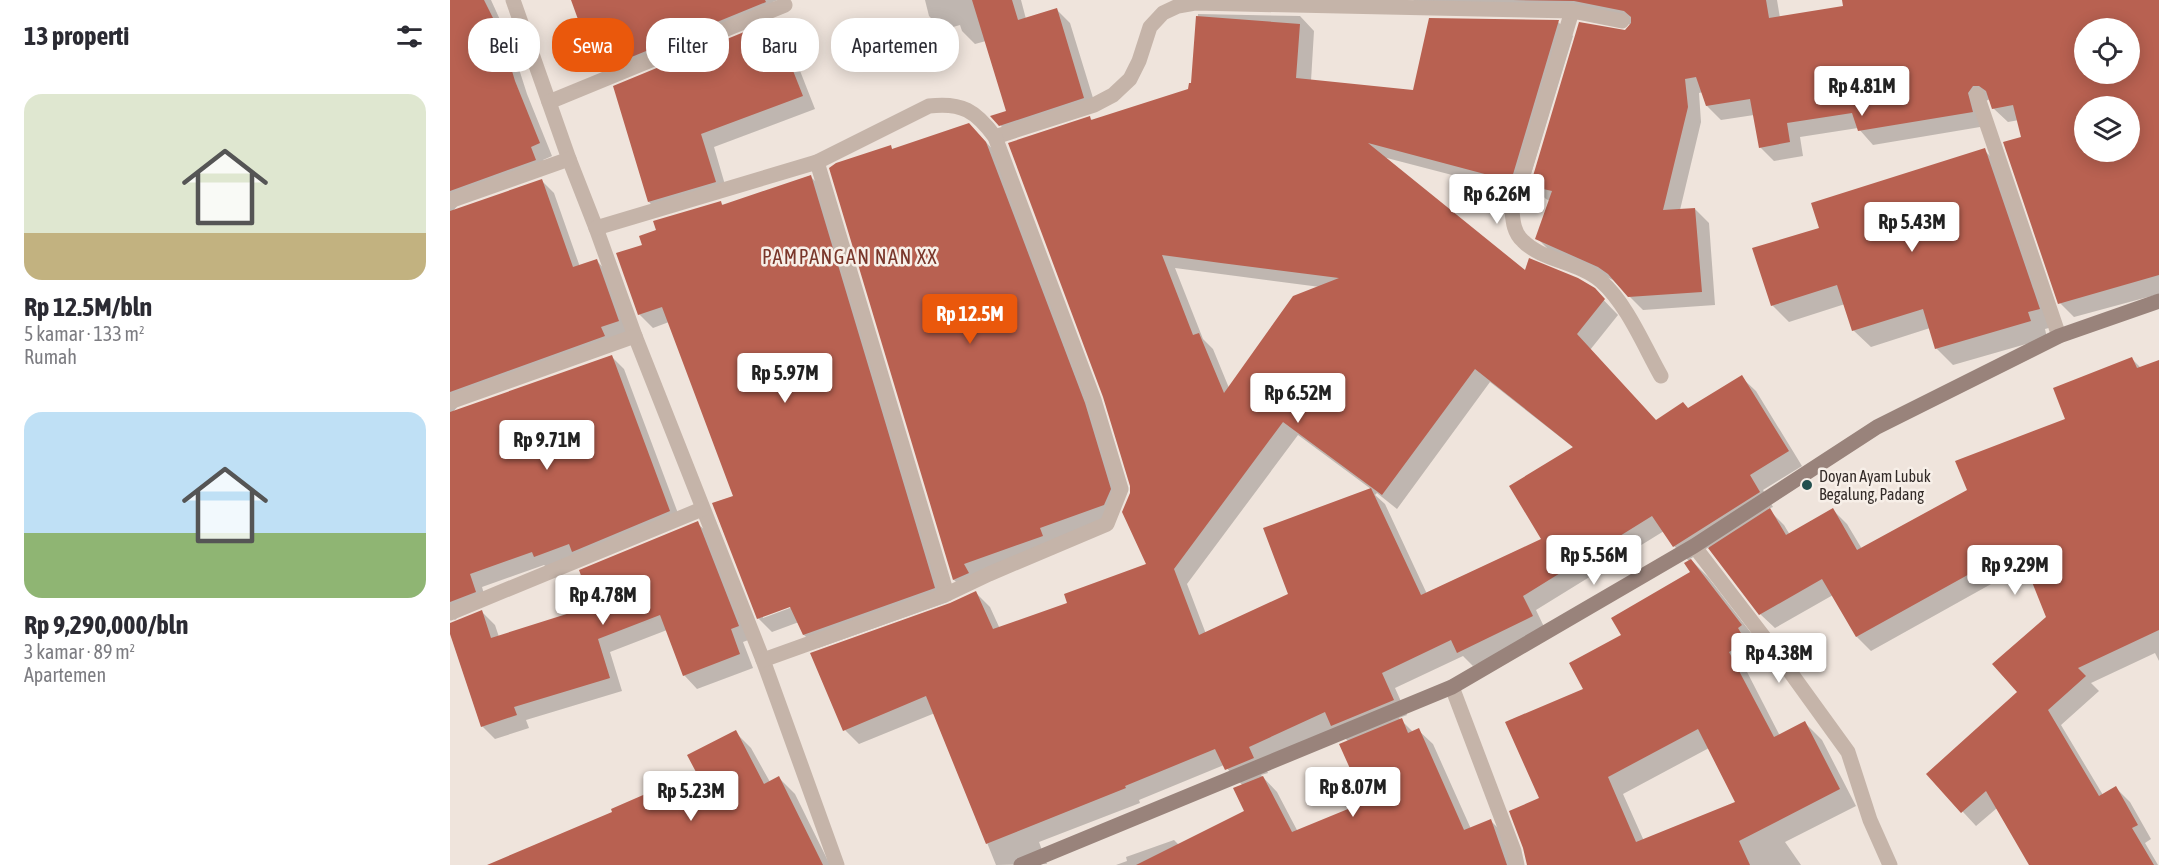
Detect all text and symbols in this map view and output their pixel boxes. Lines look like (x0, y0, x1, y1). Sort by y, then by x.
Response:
chip: Beli (468, 18, 540, 72)
chip: Sewa (552, 18, 634, 72)
chip: Filter (646, 18, 729, 72)
chip: Baru (741, 18, 819, 72)
chip: Apartemen (831, 18, 959, 72)
map controls (2074, 18, 2140, 162)
button: locate (2074, 18, 2140, 84)
icon: filters (393, 20, 426, 53)
text: 13 properti (24, 21, 129, 51)
pin: Rp 4.81M (1800, 66, 1924, 117)
text: Rp 4.81M (1828, 74, 1896, 97)
button: layers (2074, 96, 2140, 162)
icon: home (171, 133, 279, 241)
pin: Rp 6.26M (1435, 174, 1559, 225)
text: Rp 6.26M (1463, 182, 1531, 205)
pin: Rp 5.43M (1850, 202, 1974, 253)
text: Rp 5.43M (1878, 210, 1946, 233)
district label: PAMPANGAN NAN XX (762, 245, 938, 268)
text: Rp 12.5M/bln (24, 292, 152, 322)
pin: Rp 12.5M (908, 294, 1032, 345)
text: Rp 12.5M (936, 302, 1004, 325)
text: 5 kamar · 133 m² (24, 322, 145, 345)
text: Rumah (24, 345, 77, 368)
pin: Rp 5.97M (723, 353, 847, 404)
text: Rp 5.97M (751, 361, 819, 384)
pin: Rp 6.52M (1236, 373, 1360, 424)
text: Rp 6.52M (1264, 381, 1332, 404)
pin: Rp 9.71M (485, 420, 609, 471)
text: Rp 9.71M (513, 428, 581, 451)
icon: home (171, 451, 279, 559)
place label: Doyan Ayam Lubuk Begalung, Padang (1819, 467, 1931, 504)
marker: Doyan Ayam Lubuk Begalung, Padang (1800, 478, 1814, 492)
pin: Rp 5.56M (1532, 535, 1656, 586)
text: Rp 5.56M (1560, 543, 1628, 566)
pin: Rp 9.29M (1953, 545, 2077, 596)
text: Rp 9.29M (1981, 553, 2049, 576)
pin: Rp 4.78M (541, 575, 665, 626)
text: Rp 4.78M (569, 583, 637, 606)
text: Rp 9,290,000/bln (24, 610, 188, 640)
pin: Rp 4.38M (1717, 633, 1841, 684)
text: 3 kamar · 89 m² (24, 640, 135, 663)
text: Rp 4.38M (1745, 641, 1813, 664)
text: Apartemen (24, 663, 106, 686)
pin: Rp 8.07M (1291, 767, 1415, 818)
pin: Rp 5.23M (629, 771, 753, 822)
text: Rp 8.07M (1319, 775, 1387, 798)
text: Rp 5.23M (657, 779, 725, 802)

